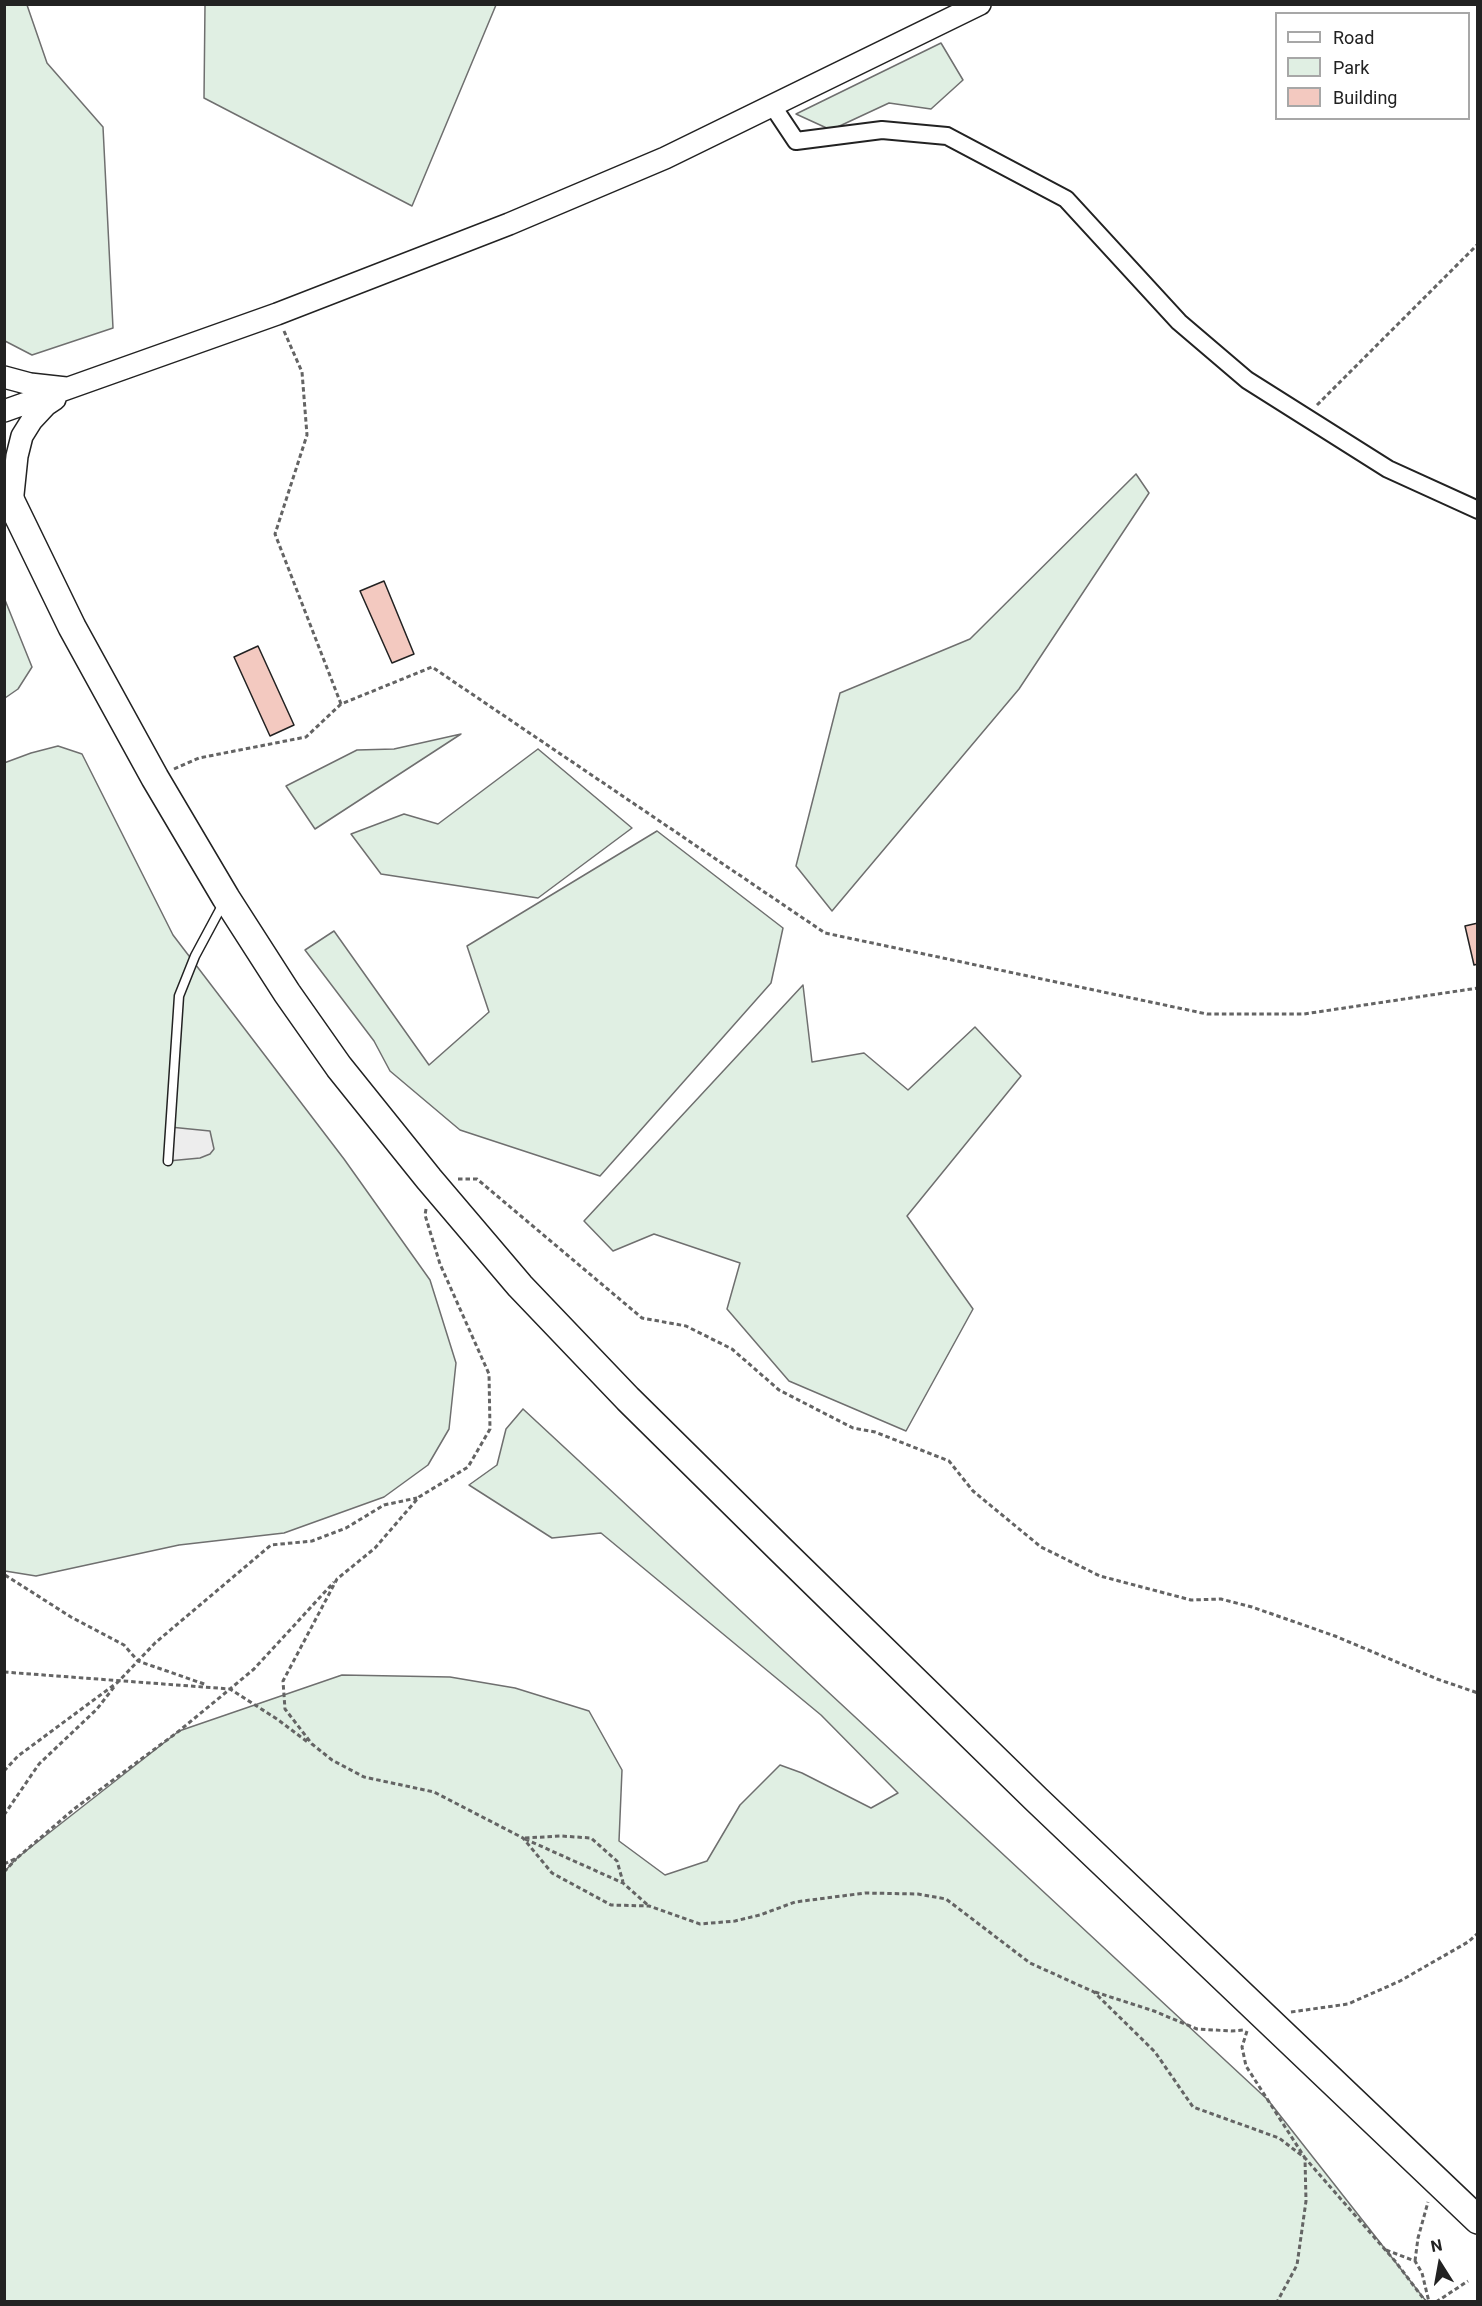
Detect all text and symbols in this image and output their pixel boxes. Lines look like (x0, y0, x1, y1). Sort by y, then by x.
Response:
legend (1275, 12, 1470, 120)
text: Road (1333, 27, 1374, 48)
text: Park (1333, 57, 1369, 78)
text: Building (1333, 87, 1397, 108)
north arrow (1410, 2234, 1470, 2294)
text: N (1429, 2235, 1444, 2256)

